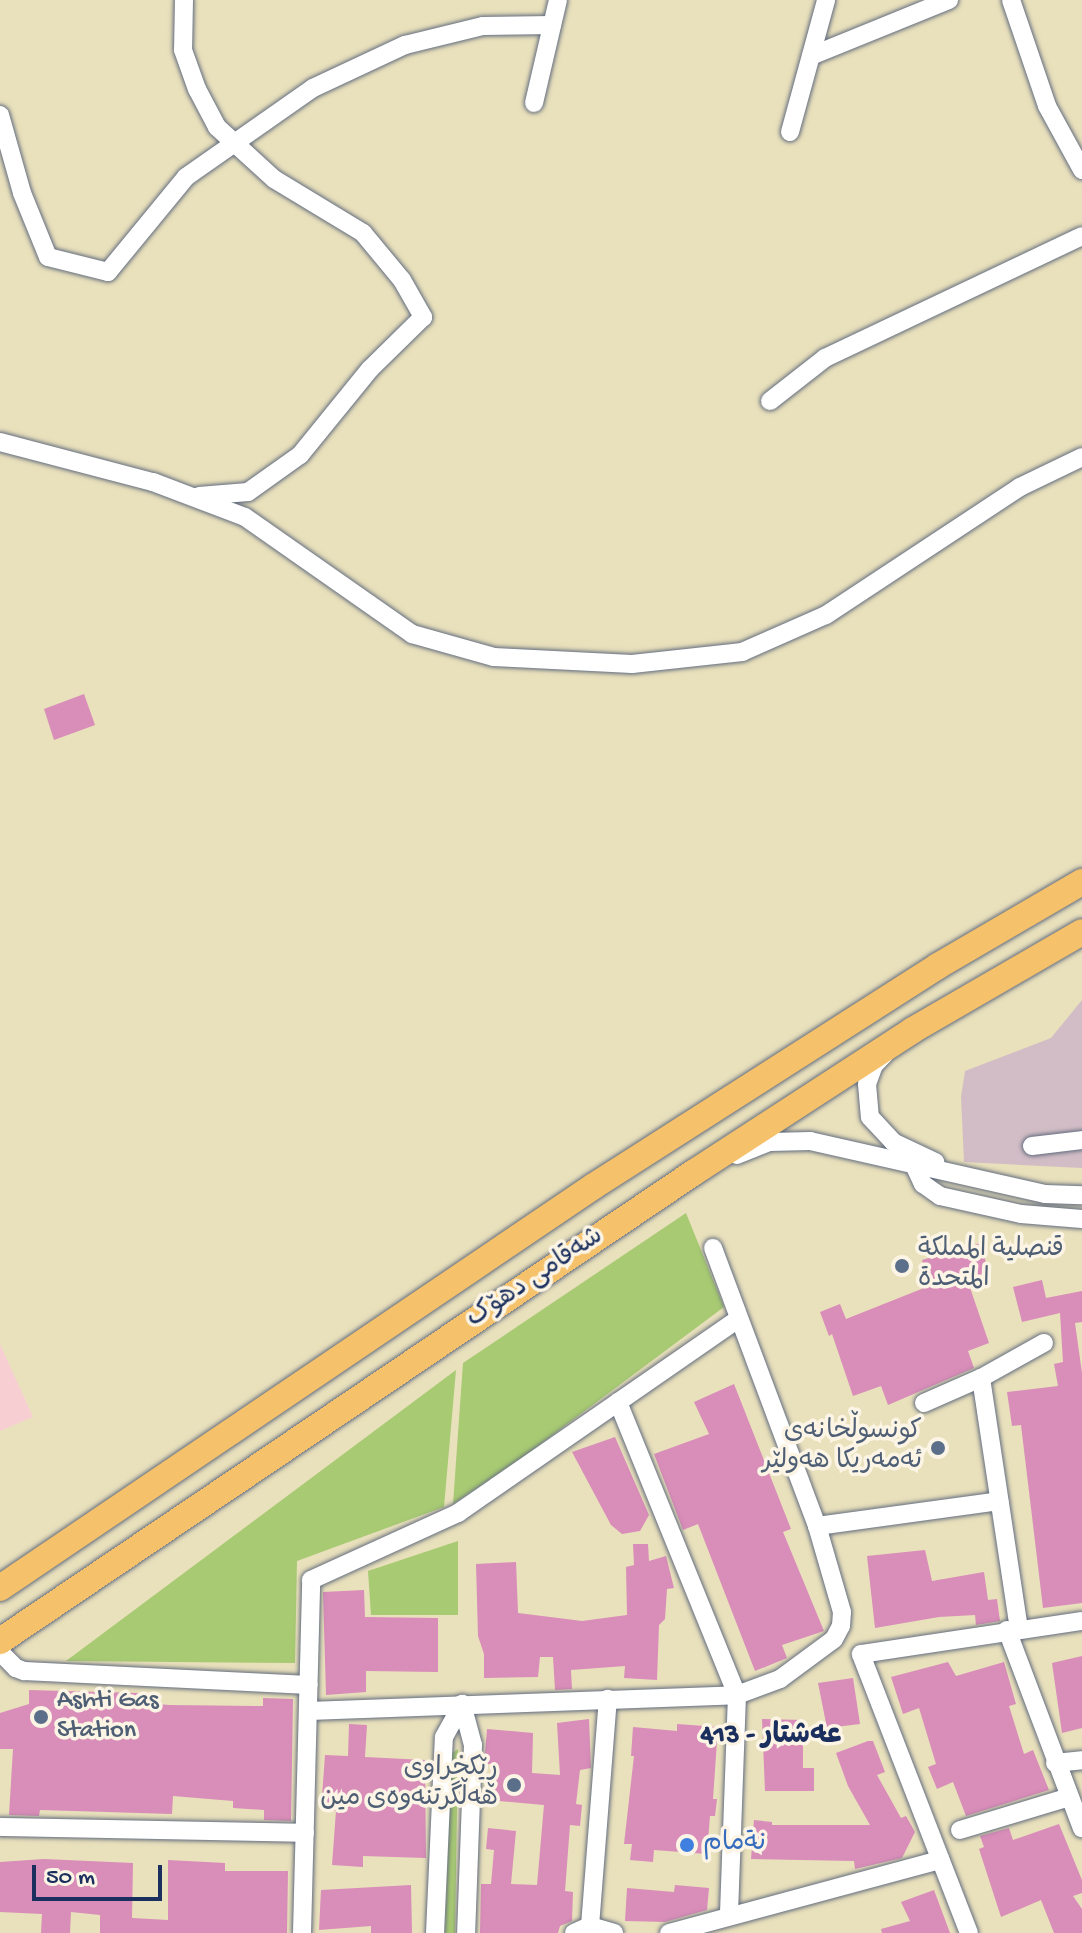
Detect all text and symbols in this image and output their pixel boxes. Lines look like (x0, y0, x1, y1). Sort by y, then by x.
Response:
street label: شەقامی دهۆک (462, 1222, 610, 1336)
place label: قنصلية المملكة المتحدة (918, 1235, 1064, 1296)
marker: قنصلية المملكة المتحدة (893, 1257, 911, 1275)
place label: کونسوڵخانەی ئەمەریکا هەولێر (763, 1417, 922, 1478)
marker: کونسوڵخانەی ئەمەریکا هەولێر (929, 1439, 947, 1457)
place label: Ashti Gas Station (57, 1686, 159, 1748)
marker: Ashti Gas Station (32, 1708, 50, 1726)
district label: عه‌شتار - 413 (700, 1720, 842, 1754)
place label: ڕێکخراوی هەڵگرتنەوەی مین (320, 1754, 498, 1816)
marker: ڕێکخراوی هەڵگرتنەوەی مین (505, 1776, 523, 1794)
place label: نةمام (703, 1829, 766, 1861)
marker: نةمام (678, 1836, 696, 1854)
scale bar (36, 1849, 166, 1899)
text: 50 m (46, 1864, 95, 1893)

